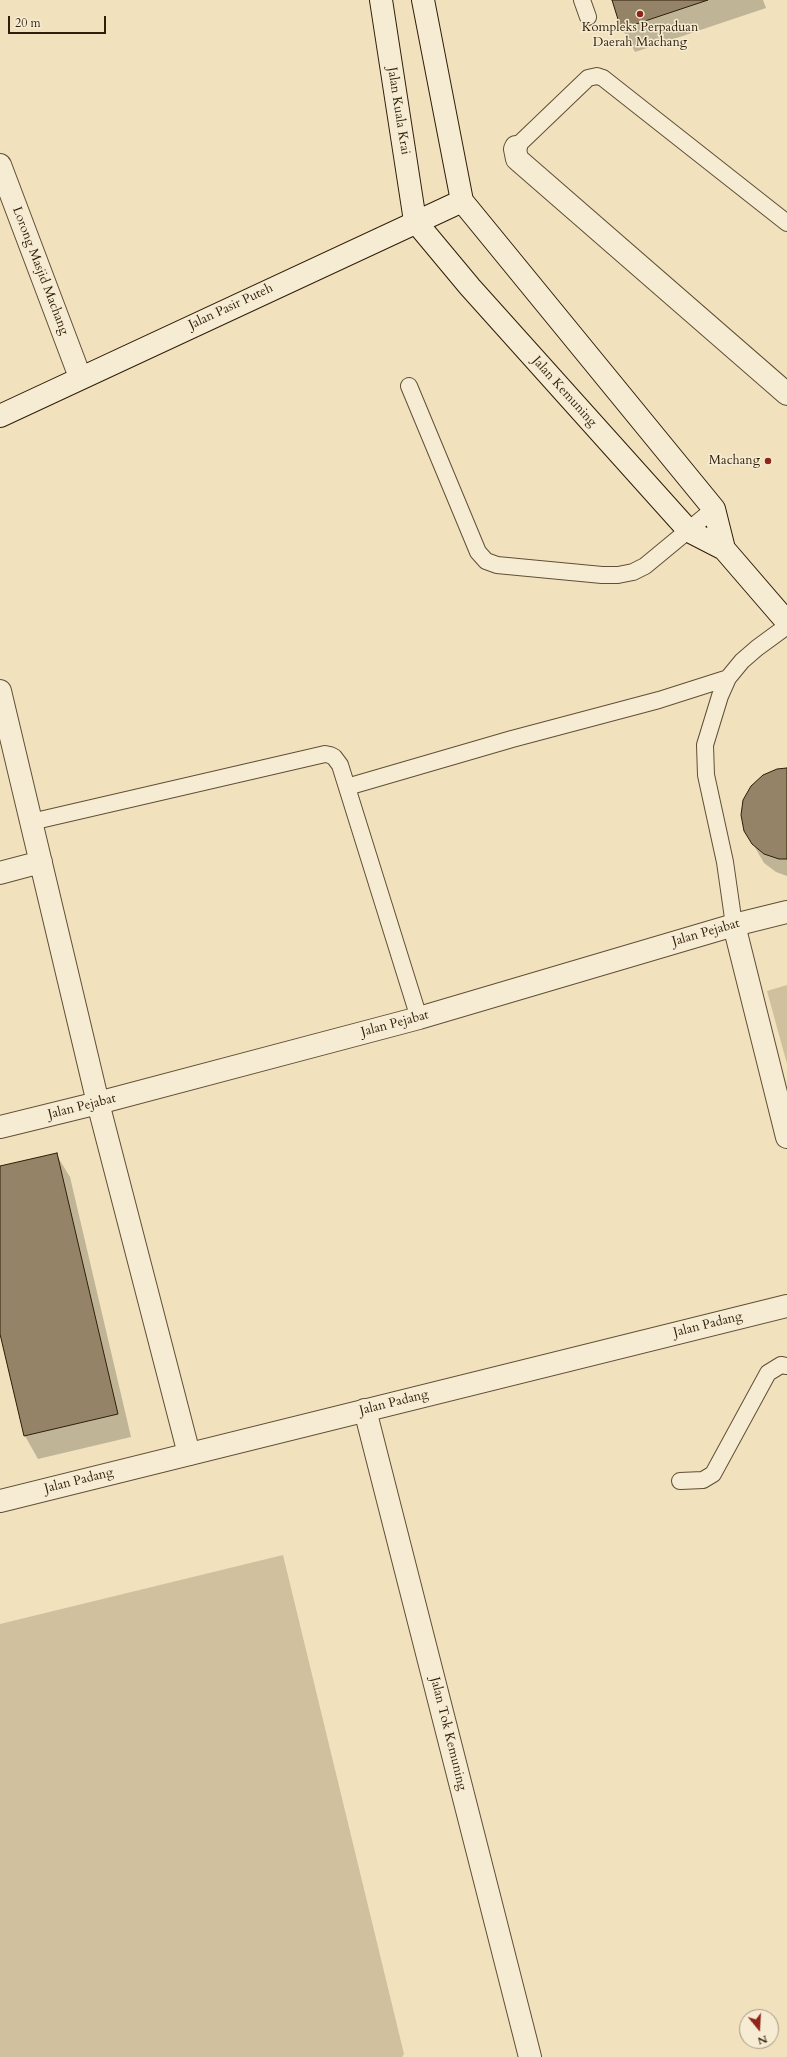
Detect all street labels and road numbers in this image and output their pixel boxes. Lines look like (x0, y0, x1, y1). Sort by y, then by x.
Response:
street label: Jalan Kuala Krai (383, 66, 413, 156)
street label: Lorong Masjid Machang (8, 205, 72, 337)
street label: Jalan Pasir Puteh (186, 281, 276, 333)
street label: Jalan Kemuning (528, 354, 600, 430)
street label: Jalan Pejabat (670, 916, 742, 950)
street label: Jalan Pejabat (359, 1007, 431, 1041)
street label: Jalan Pejabat (46, 1091, 118, 1123)
street label: Jalan Padang (672, 1309, 744, 1341)
street label: Jalan Padang (358, 1387, 430, 1419)
street label: Jalan Padang (43, 1465, 115, 1497)
street label: Jalan Tok Kemuning (426, 1676, 470, 1792)

